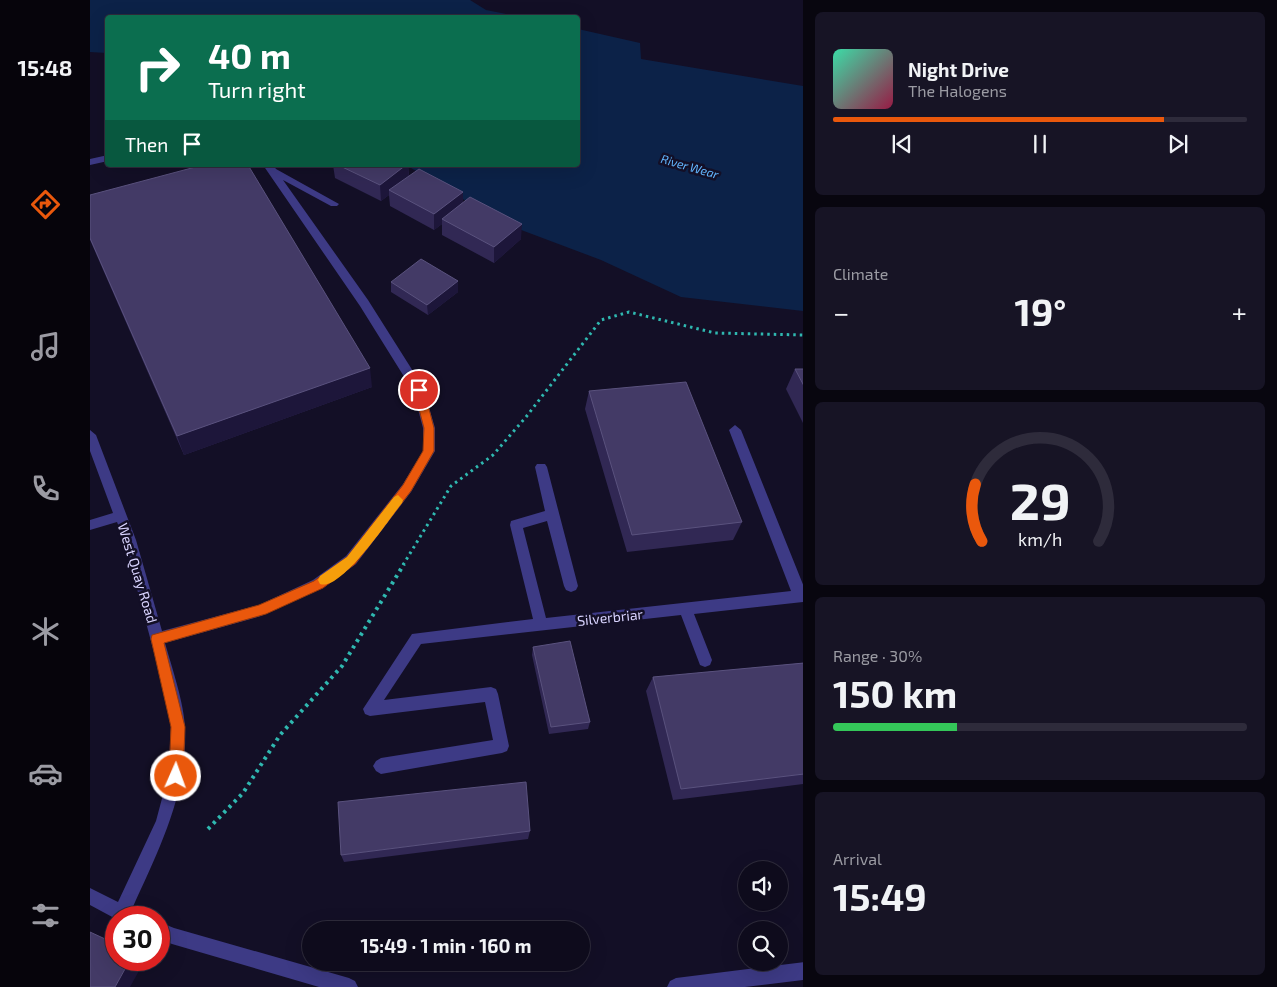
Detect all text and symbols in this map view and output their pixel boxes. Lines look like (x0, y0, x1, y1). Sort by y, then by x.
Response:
text: 40 m (208, 34, 291, 76)
icon: right (125, 35, 190, 100)
text: 15:48 (17, 54, 73, 80)
text: Night Drive (908, 58, 1009, 81)
text: Turn right (208, 76, 306, 102)
text: The Halogens (908, 81, 1007, 100)
icon: arrive (178, 130, 206, 158)
icon: previous (888, 130, 916, 158)
icon: pause (1026, 130, 1054, 158)
icon: next (1164, 130, 1192, 158)
text: Then (125, 133, 168, 156)
water label: River Wear (660, 151, 721, 181)
icon: directions (28, 187, 63, 222)
text: Climate (833, 264, 888, 283)
text: 19° (1015, 288, 1066, 334)
text: − (833, 295, 849, 329)
text: + (1232, 295, 1247, 329)
icon: music (28, 329, 63, 364)
pin (398, 369, 440, 411)
icon: arrive (405, 376, 433, 404)
text: 29 (1010, 468, 1070, 530)
icon: phone (28, 471, 63, 506)
street label: West Quay Road (115, 521, 161, 625)
text: km/h (1018, 528, 1062, 550)
street label: Silverbriar (576, 605, 644, 629)
icon: climate (28, 614, 63, 649)
text: Range · 30% (833, 646, 922, 665)
text: 150 km (833, 670, 957, 716)
position arrow (149, 749, 201, 801)
icon: car (28, 756, 63, 791)
text: Arrival (833, 849, 882, 868)
map controls (738, 861, 788, 971)
button: sound (738, 861, 788, 911)
text: 15:49 (833, 873, 927, 919)
icon: filters (28, 898, 63, 933)
speed limit sign: 30 (105, 906, 170, 971)
button: search (738, 921, 788, 971)
text: 15:49 · 1 min · 160 m (361, 934, 531, 957)

